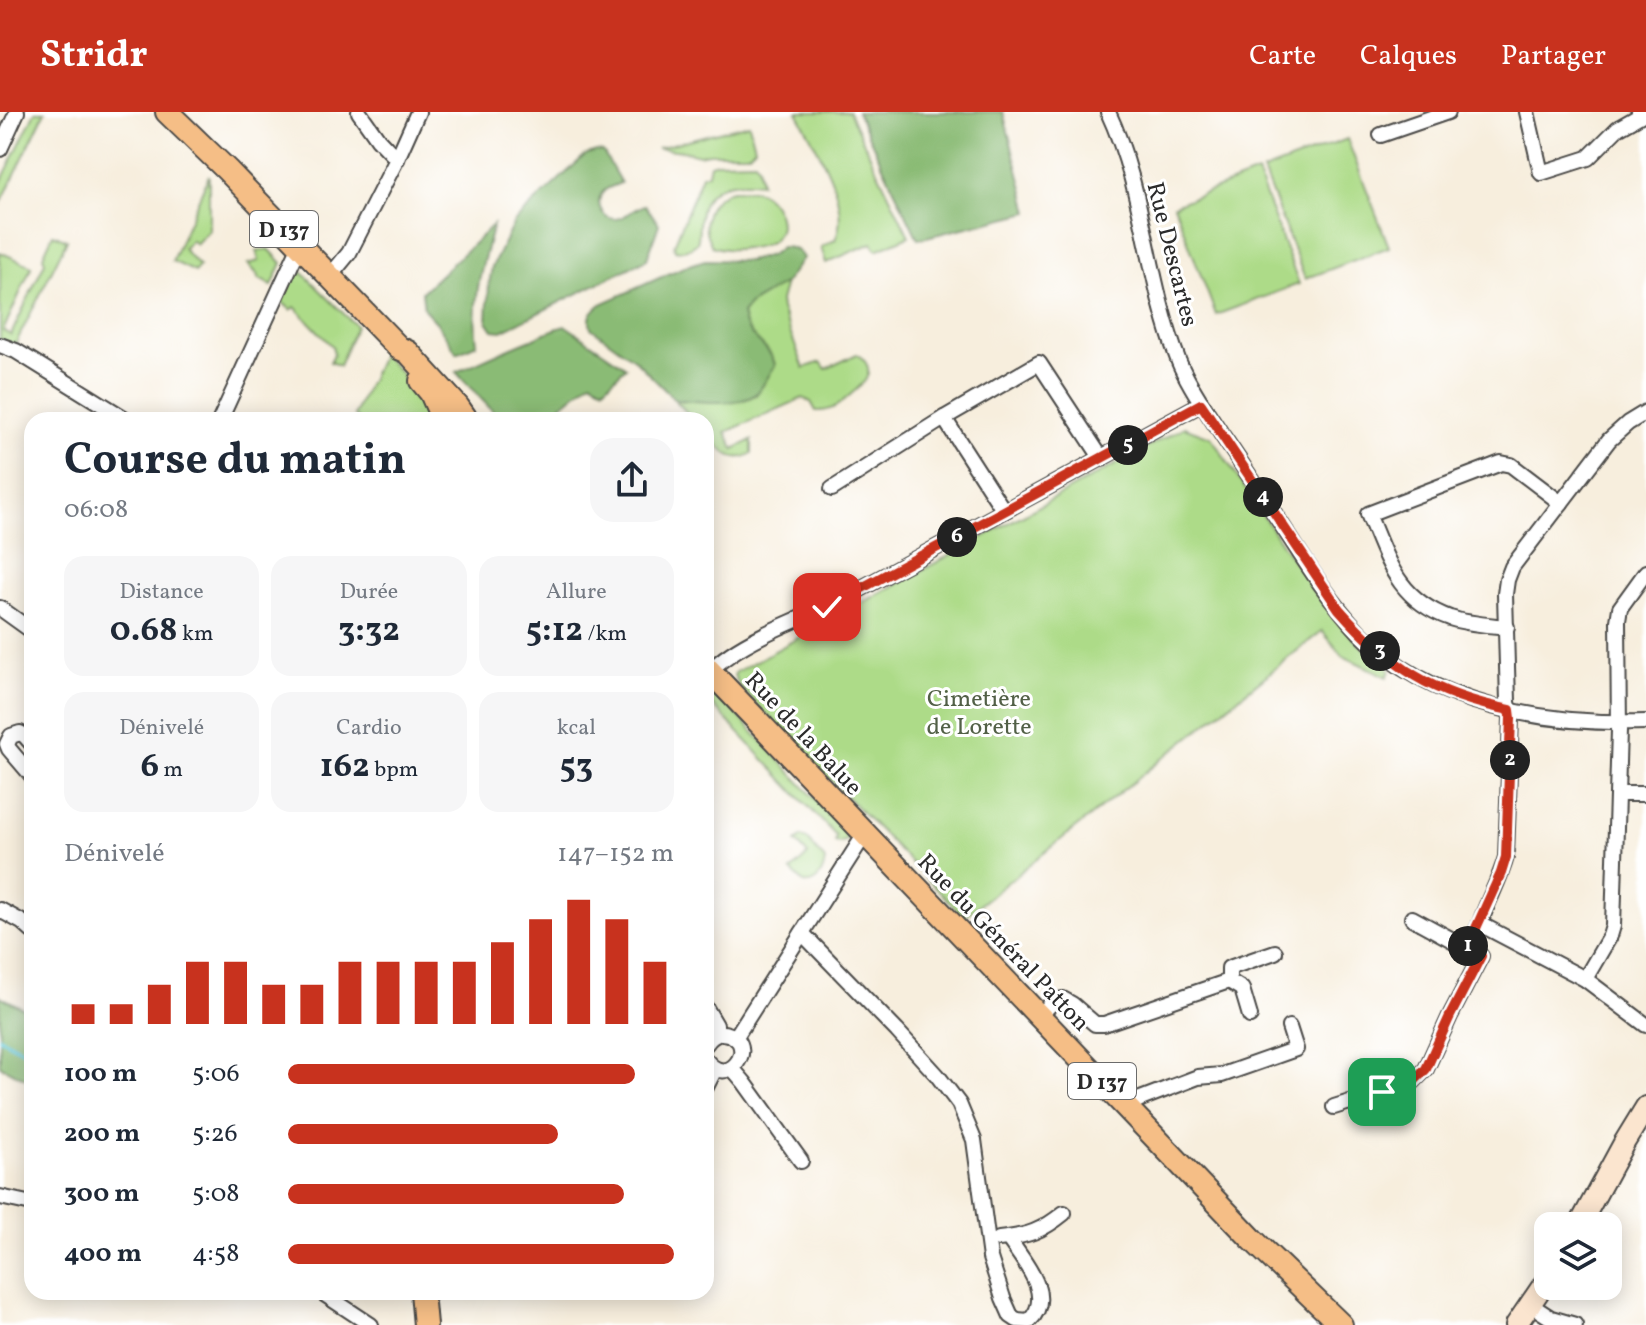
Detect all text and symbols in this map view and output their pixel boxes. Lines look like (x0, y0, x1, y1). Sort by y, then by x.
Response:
text: Stridr (40, 30, 148, 83)
text: Carte (1249, 37, 1316, 76)
text: Calques (1360, 37, 1457, 76)
text: Partager (1501, 37, 1606, 76)
street label: Rue Descartes (1137, 179, 1205, 330)
road number: D 137 (250, 211, 318, 247)
pin: 5 (1108, 425, 1148, 465)
text: 5 (1123, 429, 1133, 460)
text: Course du matin (64, 431, 406, 492)
button: share (590, 438, 674, 522)
pin: 4 (1243, 477, 1283, 517)
text: 4 (1256, 481, 1270, 512)
text: 06:08 (64, 492, 128, 528)
pin: 6 (937, 517, 977, 557)
text: 6 (951, 521, 963, 552)
pin (793, 573, 861, 641)
text: Distance (120, 577, 204, 608)
text: Durée (340, 577, 398, 608)
text: Allure (546, 577, 607, 608)
icon: check (805, 585, 849, 629)
text: 0.68 (110, 608, 178, 655)
text: 3:32 (338, 608, 400, 655)
text: 5:12 (526, 608, 583, 655)
text: km (178, 619, 214, 650)
text: /km (583, 619, 627, 650)
pin: 3 (1360, 631, 1400, 671)
text: 3 (1374, 635, 1386, 666)
street label: Rue de la Balue (736, 665, 869, 804)
park label: Cimetière de Lorette (926, 683, 1032, 745)
text: Dénivelé (119, 713, 204, 744)
text: Cardio (336, 713, 402, 744)
text: kcal (557, 713, 596, 744)
pin: 2 (1490, 740, 1530, 780)
text: 6 (140, 744, 159, 791)
text: 162 (320, 744, 370, 791)
text: 53 (559, 744, 593, 791)
text: 2 (1504, 744, 1516, 775)
text: m (159, 755, 183, 786)
text: bpm (370, 755, 418, 786)
text: Dénivelé (64, 836, 165, 872)
text: 147–152 m (557, 836, 674, 872)
street label: Rue du Général Patton (908, 847, 1097, 1040)
pin: 1 (1448, 926, 1488, 966)
text: 1 (1464, 930, 1472, 961)
text: 100 m (64, 1056, 137, 1092)
text: 5:06 (192, 1056, 240, 1092)
pin (1348, 1058, 1416, 1126)
road number: D 137 (1068, 1063, 1136, 1099)
icon: arrive (1360, 1070, 1404, 1114)
text: 200 m (64, 1116, 140, 1152)
text: 5:26 (192, 1116, 238, 1152)
text: 300 m (64, 1176, 140, 1212)
text: 5:08 (192, 1176, 239, 1212)
map controls (1534, 1212, 1622, 1300)
button: layers (1534, 1212, 1622, 1300)
text: 400 m (64, 1236, 142, 1272)
text: 4:58 (192, 1236, 239, 1272)

